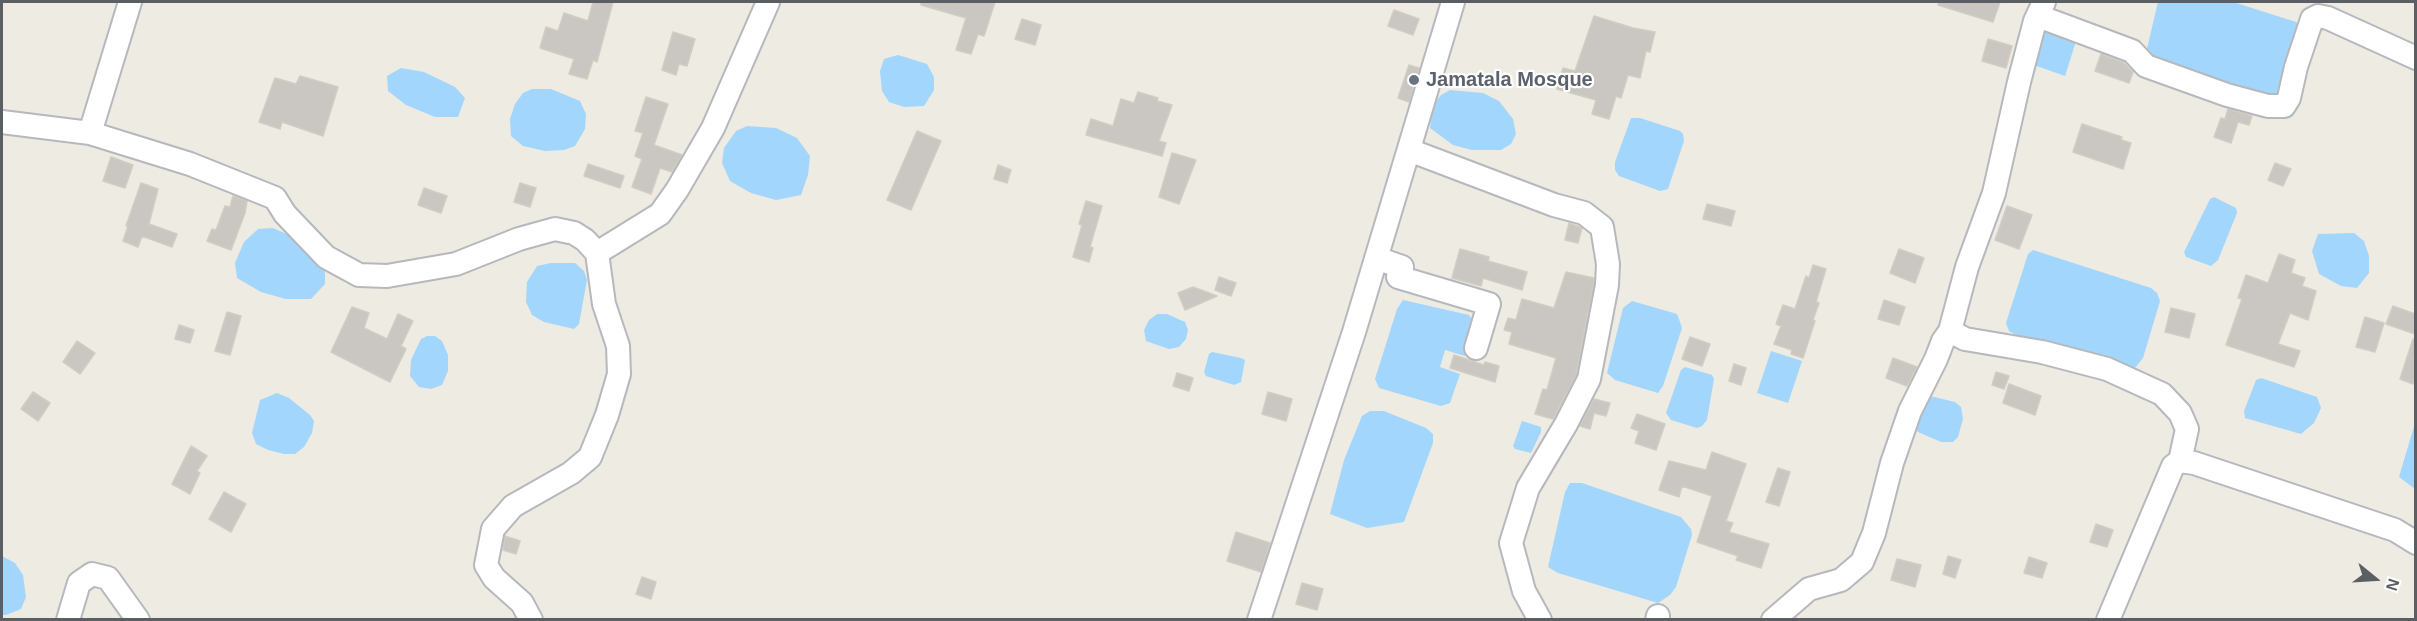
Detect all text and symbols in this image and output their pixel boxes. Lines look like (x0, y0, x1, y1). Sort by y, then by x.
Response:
place label: Jamatala Mosque (1426, 68, 1593, 92)
marker: Jamatala Mosque (1407, 73, 1421, 87)
north arrow (2345, 549, 2405, 609)
text: N (2383, 577, 2402, 593)

